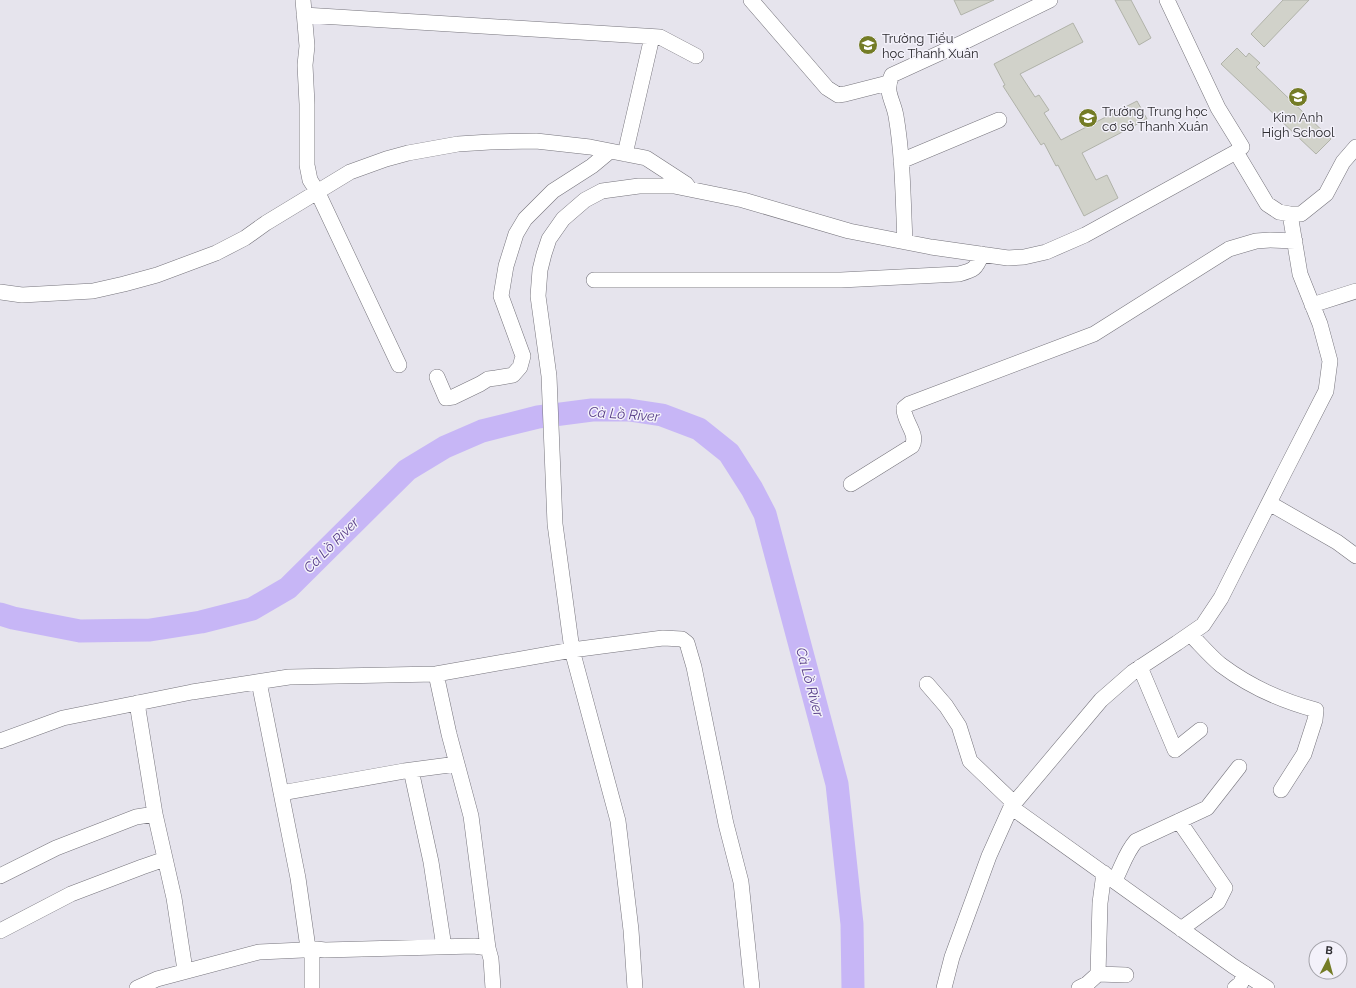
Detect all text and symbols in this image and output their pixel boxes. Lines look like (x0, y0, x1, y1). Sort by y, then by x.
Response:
place label: Trường Tiểu học Thanh Xuân (882, 31, 979, 61)
school or university icon: Trường Tiểu học Thanh Xuân (857, 34, 879, 56)
school or university icon: Kim Anh High School (1287, 86, 1309, 108)
place label: Trường Trung học cơ sở Thanh Xuân (1102, 104, 1208, 134)
school or university icon: Trường Trung học cơ sở Thanh Xuân (1077, 107, 1099, 129)
place label: Kim Anh High School (1262, 110, 1335, 140)
water label: Cà Lồ River (588, 404, 661, 425)
water label: Cà Lồ River (300, 513, 363, 576)
water label: Cà Lồ River (793, 646, 827, 720)
north arrow (1308, 940, 1348, 980)
text: B (1325, 944, 1334, 957)

